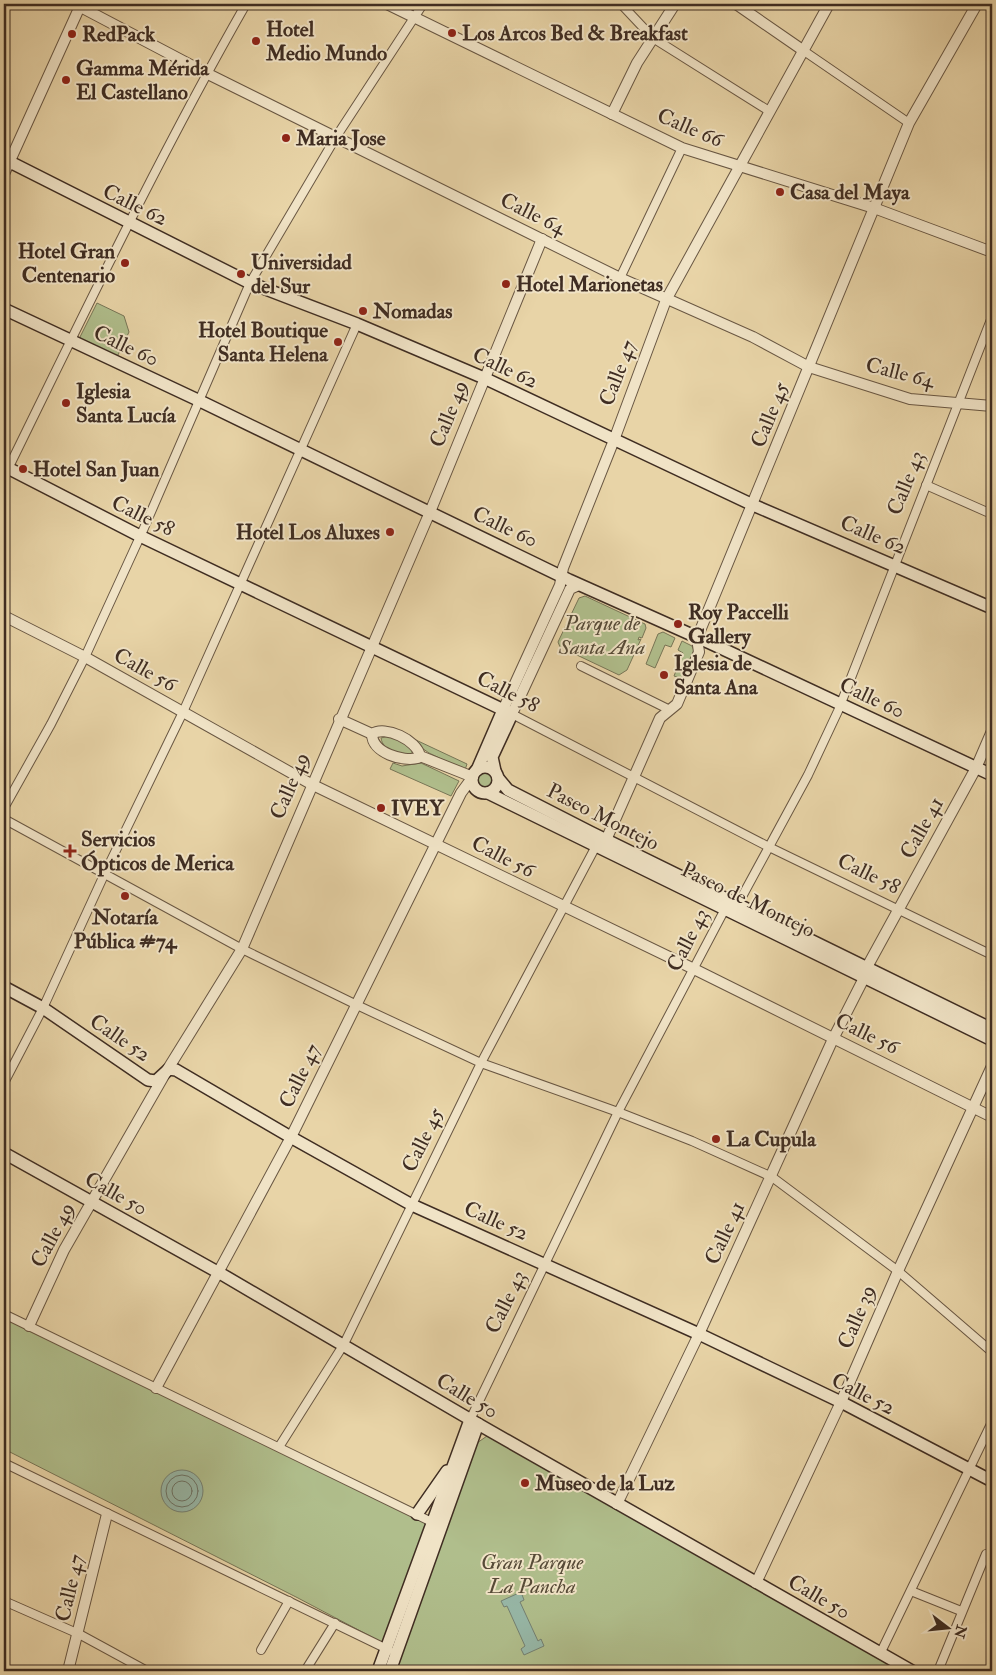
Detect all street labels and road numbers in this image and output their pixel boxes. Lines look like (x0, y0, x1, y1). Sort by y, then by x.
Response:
street label: Calle 66 (653, 102, 728, 154)
street label: Calle 62 (98, 178, 172, 232)
street label: Calle 64 (496, 187, 572, 242)
street label: Calle 60 (89, 319, 163, 373)
street label: Calle 47 (593, 336, 643, 410)
street label: Calle 62 (468, 341, 542, 395)
street label: Calle 64 (863, 351, 939, 395)
street label: Calle 49 (423, 377, 475, 451)
street label: Calle 45 (745, 378, 796, 452)
street label: Calle 43 (881, 447, 931, 519)
street label: Calle 58 (107, 489, 179, 543)
street label: Calle 60 (468, 500, 542, 554)
street label: Calle 62 (836, 509, 910, 561)
street label: Calle 56 (109, 642, 182, 699)
street label: Calle 58 (472, 665, 544, 719)
street label: Calle 60 (835, 671, 909, 725)
street label: Calle 49 (264, 749, 316, 823)
street label: Paseo Montejo (542, 777, 664, 857)
street label: Calle 41 (894, 792, 950, 864)
street label: Calle 56 (467, 830, 540, 885)
street label: Calle 58 (833, 847, 905, 901)
street label: Paseo de Montejo (677, 856, 819, 944)
street label: Calle 43 (661, 904, 715, 976)
street label: Calle 56 (831, 1007, 905, 1062)
street label: Calle 52 (84, 1008, 156, 1068)
street label: Calle 47 (273, 1039, 327, 1113)
street label: Calle 45 (396, 1103, 450, 1177)
street label: Calle 50 (80, 1166, 152, 1222)
street label: Calle 52 (460, 1195, 532, 1247)
street label: Calle 41 (699, 1197, 751, 1269)
street label: Calle 49 (25, 1198, 81, 1272)
street label: Calle 43 (479, 1266, 533, 1338)
street label: Calle 39 (832, 1281, 882, 1353)
street label: Calle 50 (431, 1367, 503, 1425)
street label: Calle 52 (827, 1367, 899, 1421)
street label: Calle 47 (49, 1551, 91, 1624)
street label: Calle 50 (783, 1568, 855, 1626)

